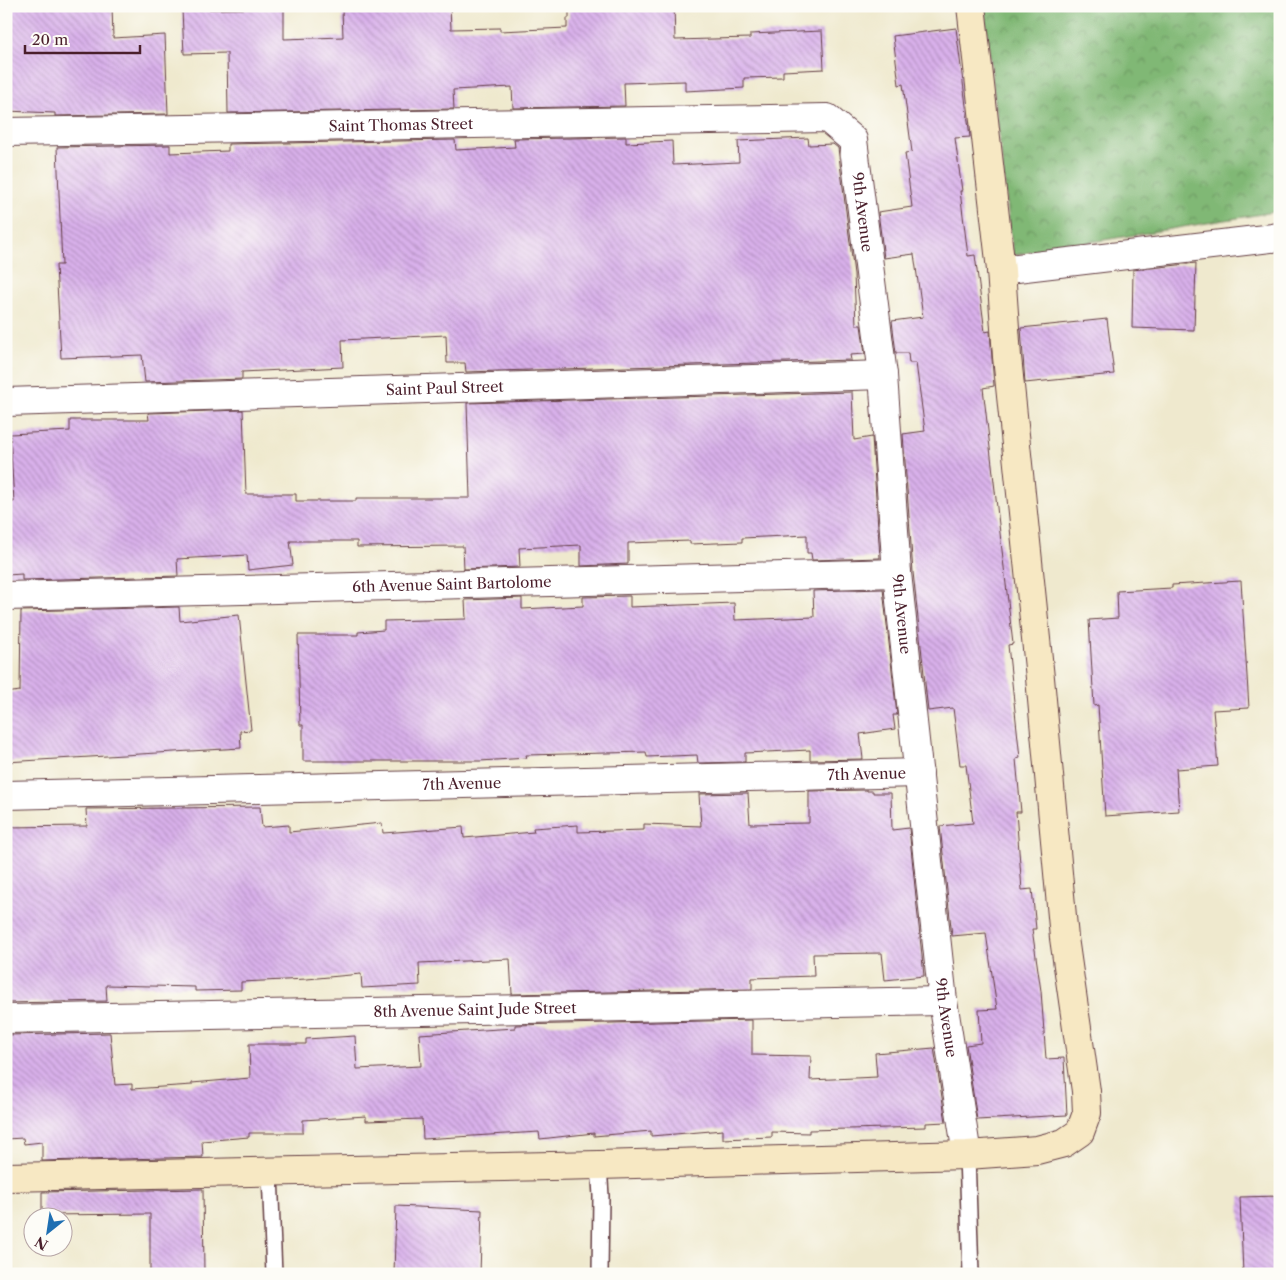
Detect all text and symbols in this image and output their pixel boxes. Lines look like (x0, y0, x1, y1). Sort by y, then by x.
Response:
scale bar (25, 22, 140, 54)
text: 20 m (32, 30, 68, 49)
street label: Saint Thomas Street (328, 114, 474, 135)
street label: 9th Avenue (848, 171, 877, 253)
street label: Saint Paul Street (385, 377, 505, 399)
street label: 6th Avenue Saint Bartolome (352, 572, 552, 596)
street label: 9th Avenue (888, 573, 916, 655)
street label: 7th Avenue (827, 763, 906, 784)
street label: 7th Avenue (422, 773, 501, 794)
street label: 9th Avenue (932, 977, 962, 1059)
street label: 8th Avenue Saint Jude Street (373, 998, 577, 1021)
north arrow (22, 1208, 72, 1258)
text: N (32, 1232, 51, 1254)

